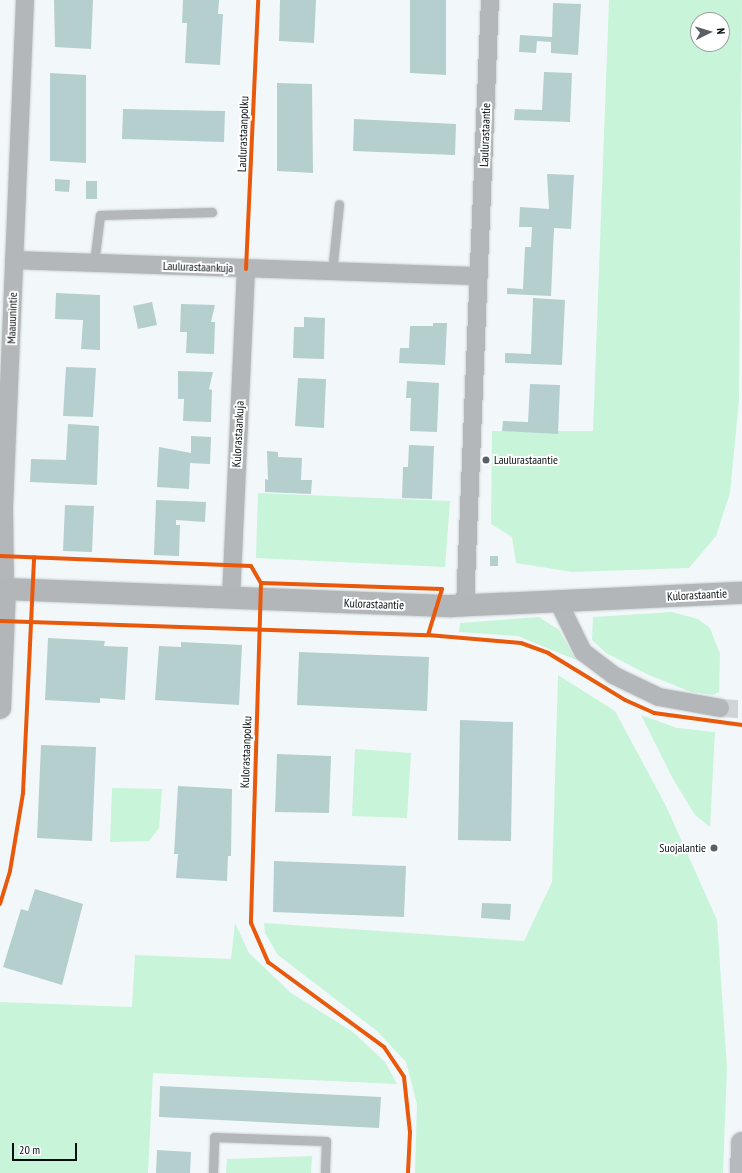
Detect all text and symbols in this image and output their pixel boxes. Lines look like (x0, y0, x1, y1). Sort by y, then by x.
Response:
north arrow (690, 12, 730, 52)
text: N (714, 27, 728, 35)
street label: Laulurastaanpolku (234, 96, 252, 172)
street label: Laulurastaantie (477, 103, 493, 167)
street label: Laulurastaankuja (163, 259, 233, 275)
street label: Maauunintie (4, 292, 20, 344)
street label: Kulorastaankuja (229, 400, 247, 468)
place label: Laulurastaantie (494, 453, 558, 467)
marker: Laulurastaantie (481, 455, 491, 465)
street label: Kulorastaantie (667, 586, 727, 604)
street label: Kulorastaantie (344, 596, 404, 612)
street label: Kulorastaanpolku (238, 716, 254, 788)
place label: Suojalantie (659, 841, 706, 855)
marker: Suojalantie (709, 843, 719, 853)
scale bar (14, 1135, 79, 1161)
text: 20 m (19, 1142, 40, 1157)

